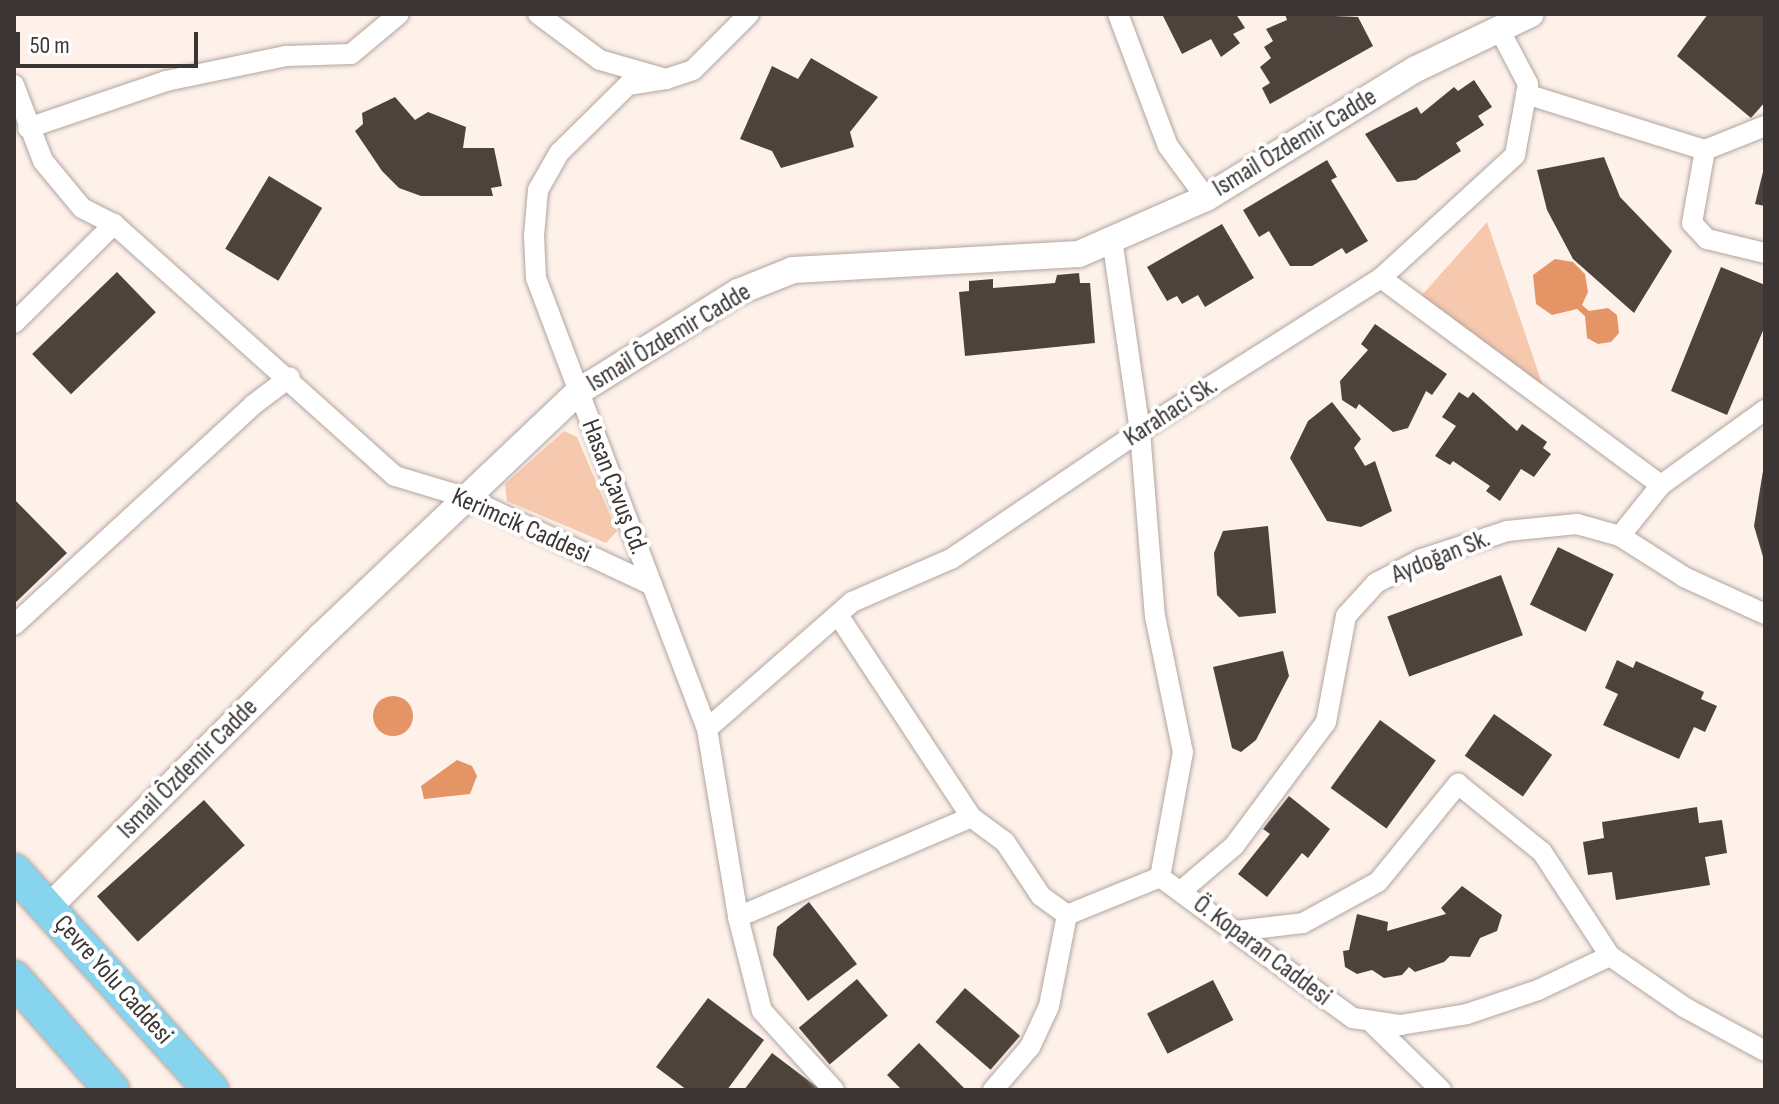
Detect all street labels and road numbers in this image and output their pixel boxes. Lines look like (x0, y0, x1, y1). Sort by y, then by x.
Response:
street label: Ismail Ôzdemir Cadde (1207, 82, 1383, 204)
street label: Ismail Ôzdemir Cadde (581, 277, 757, 399)
street label: Karahaci Sk. (1118, 370, 1224, 454)
street label: Hasan Çavuş Cd. (574, 415, 654, 559)
street label: Kerimcik Caddesi (447, 482, 595, 570)
street label: Aydoğan Sk. (1387, 523, 1495, 591)
street label: Ismail Ôzdemir Cadde (111, 692, 265, 846)
street label: Ö. Koparan Caddesi (1187, 889, 1337, 1013)
street label: Çevre Yolu Caddesi (47, 909, 179, 1051)

